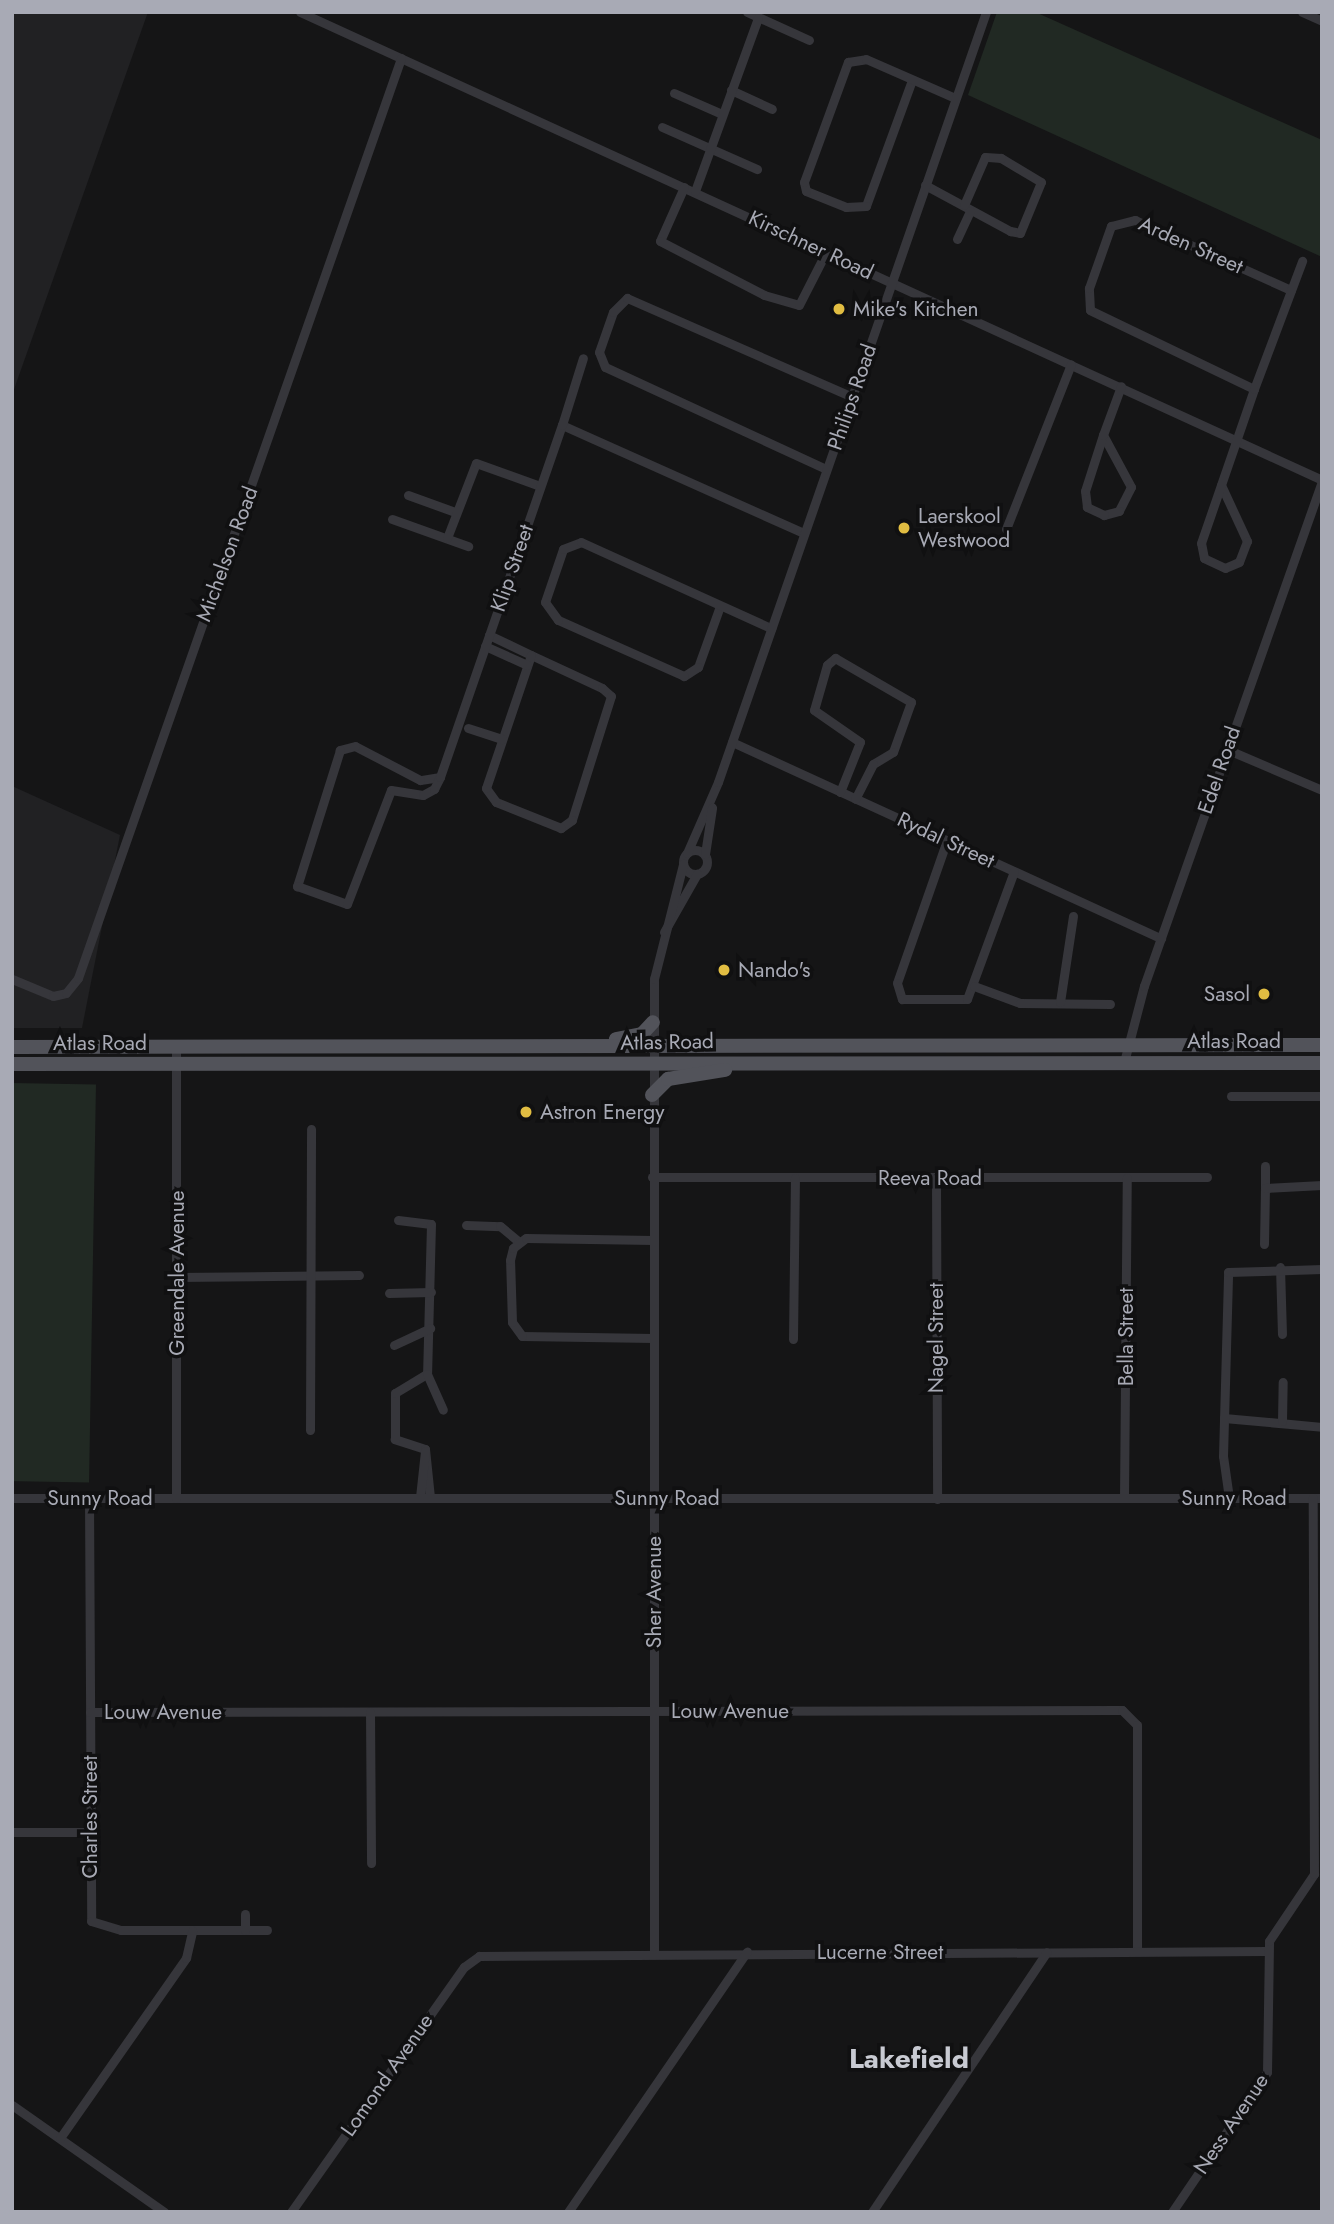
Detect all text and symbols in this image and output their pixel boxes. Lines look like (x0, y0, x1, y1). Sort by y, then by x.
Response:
street label: Kirschner Road (745, 205, 877, 285)
street label: Arden Street (1135, 211, 1247, 279)
place label: Mike's Kitchen (853, 296, 978, 322)
marker: Mike's Kitchen (831, 301, 847, 317)
street label: Philips Road (822, 341, 882, 453)
street label: Michelson Road (191, 483, 263, 625)
place label: Laerskool Westwood (918, 503, 1010, 553)
marker: Laerskool Westwood (896, 520, 912, 536)
street label: Klip Street (485, 521, 539, 615)
street label: Edel Road (1192, 723, 1246, 817)
street label: Rydal Street (893, 807, 999, 873)
place label: Nando's (738, 957, 811, 983)
marker: Nando's (716, 962, 732, 978)
place label: Sasol (1204, 981, 1250, 1007)
marker: Sasol (1256, 986, 1272, 1002)
street label: Atlas Road (1187, 1028, 1281, 1054)
street label: Atlas Road (620, 1029, 714, 1055)
street label: Atlas Road (53, 1030, 147, 1056)
place label: Astron Energy (540, 1099, 665, 1125)
marker: Astron Energy (518, 1104, 534, 1120)
street label: Reeva Road (878, 1165, 982, 1191)
street label: Greendale Avenue (164, 1190, 190, 1356)
street label: Nagel Street (923, 1283, 949, 1393)
street label: Bella Street (1113, 1288, 1139, 1386)
street label: Sunny Road (47, 1485, 153, 1511)
street label: Sunny Road (614, 1485, 720, 1511)
street label: Sunny Road (1181, 1485, 1287, 1511)
street label: Sher Avenue (641, 1536, 667, 1648)
street label: Louw Avenue (671, 1698, 789, 1724)
street label: Louw Avenue (104, 1699, 222, 1725)
street label: Charles Street (77, 1755, 103, 1879)
street label: Lucerne Street (817, 1939, 943, 1965)
street label: Lomond Avenue (336, 2009, 438, 2141)
district label: Lakefield (849, 2042, 969, 2076)
street label: Ness Avenue (1188, 2069, 1274, 2179)

